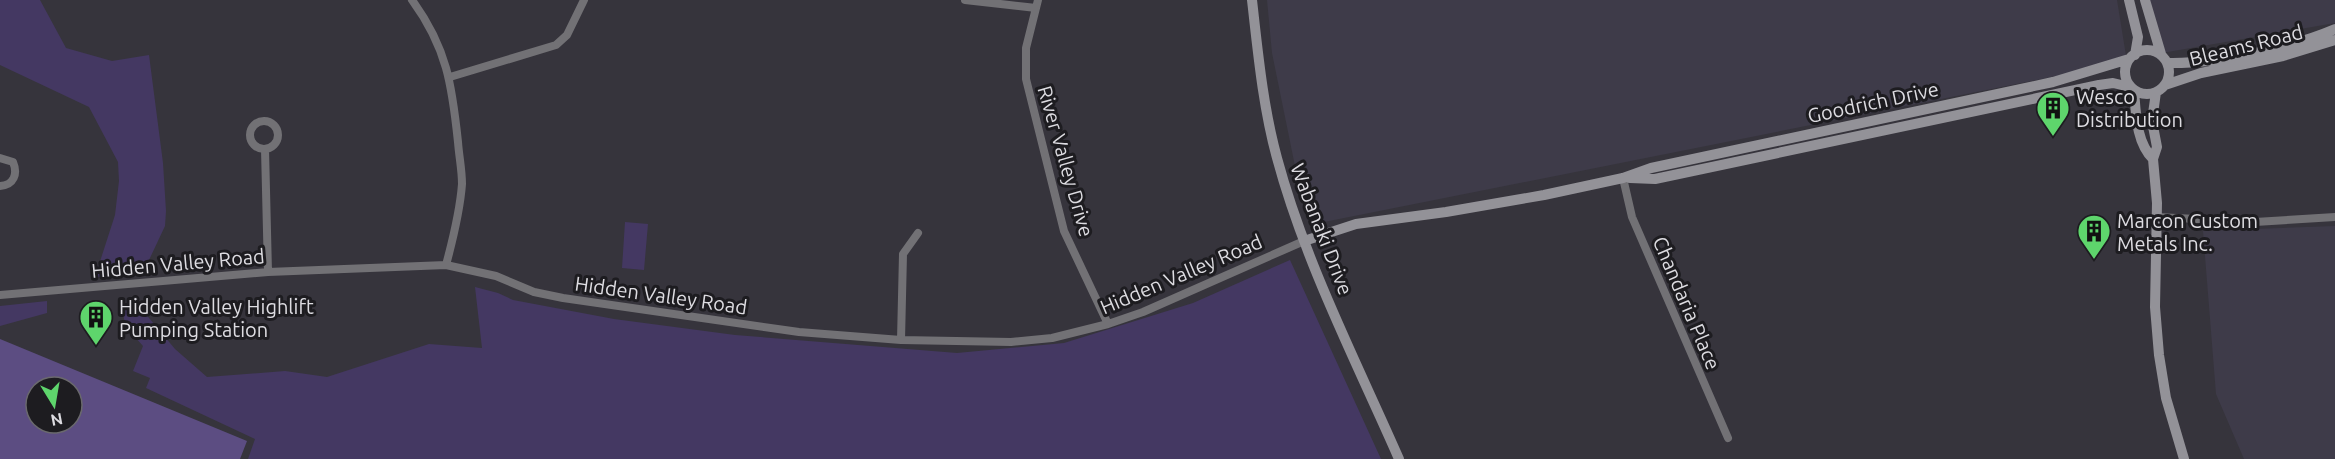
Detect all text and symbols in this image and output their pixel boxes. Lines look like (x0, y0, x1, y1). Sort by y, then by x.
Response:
street label: Bleams Road (2187, 20, 2305, 70)
street label: Goodrich Drive (1805, 77, 1941, 127)
street label: River Valley Drive (1033, 83, 1099, 239)
place label: Wesco Distribution (2076, 85, 2183, 131)
building icon: Wesco Distribution (2035, 90, 2071, 137)
street label: Wabanaki Drive (1286, 160, 1358, 298)
place label: Marcon Custom Metals Inc. (2117, 209, 2258, 255)
building icon: Marcon Custom Metals Inc. (2076, 213, 2112, 260)
street label: Hidden Valley Road (1097, 229, 1265, 319)
street label: Chandaria Place (1649, 233, 1725, 373)
street label: Hidden Valley Road (90, 244, 266, 282)
street label: Hidden Valley Road (573, 272, 749, 318)
place label: Hidden Valley Highlift Pumping Station (119, 295, 314, 341)
building icon: Hidden Valley Highlift Pumping Station (78, 299, 114, 346)
north arrow (24, 375, 84, 435)
text: N (49, 410, 64, 430)

